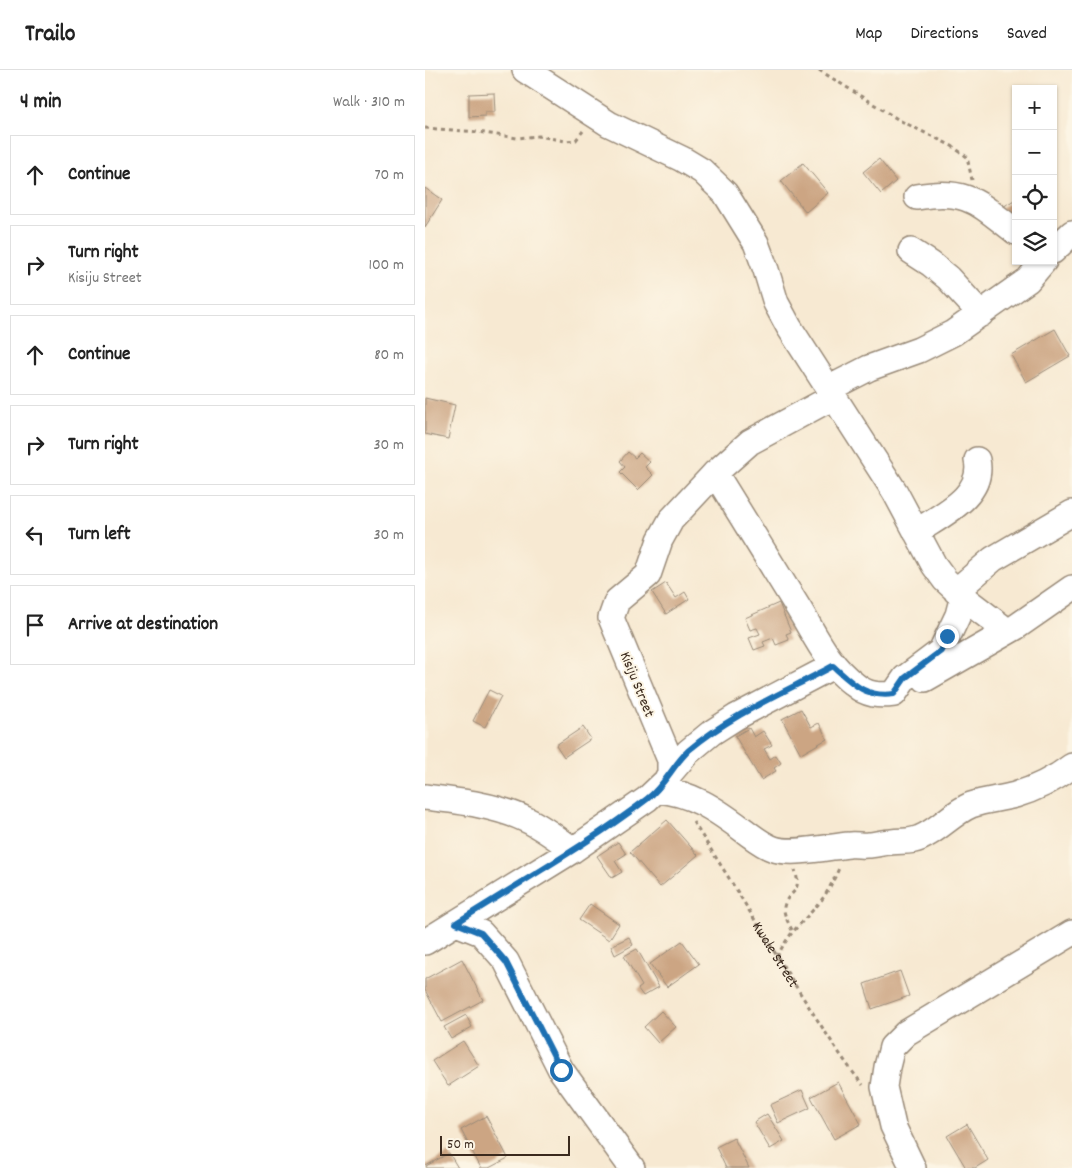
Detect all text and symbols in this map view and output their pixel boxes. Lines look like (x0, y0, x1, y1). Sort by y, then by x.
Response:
text: Trailo (25, 18, 76, 52)
text: Map (855, 22, 882, 47)
text: Directions (910, 22, 979, 47)
text: Saved (1007, 22, 1047, 47)
map controls (1012, 85, 1057, 265)
button: + (1012, 85, 1057, 130)
text: 4 min (20, 88, 62, 118)
text: Walk · 310 m (333, 91, 405, 114)
button: − (1012, 130, 1057, 175)
icon: ahead (21, 161, 49, 189)
text: Continue (68, 162, 130, 189)
text: 70 m (374, 164, 404, 187)
button: locate (1012, 175, 1057, 220)
button: layers (1012, 220, 1057, 265)
text: Turn right (68, 240, 139, 267)
icon: right (21, 251, 49, 279)
text: 100 m (368, 254, 404, 277)
text: Kisiju Street (68, 267, 142, 290)
icon: ahead (21, 341, 49, 369)
text: Continue (68, 342, 130, 369)
text: 80 m (374, 344, 404, 367)
icon: right (21, 431, 49, 459)
text: Turn right (68, 432, 139, 459)
text: 30 m (374, 434, 404, 457)
icon: left (21, 521, 49, 549)
text: Turn left (68, 522, 131, 549)
text: 30 m (374, 524, 404, 547)
icon: arrive (21, 611, 49, 639)
text: Arrive at destination (68, 612, 218, 639)
route end (936, 625, 959, 648)
street label: Kisiju Street (613, 649, 659, 721)
street label: Kwale Street (745, 918, 803, 993)
route start (550, 1059, 573, 1082)
scale bar (440, 1133, 570, 1156)
text: 50 m (447, 1135, 474, 1155)

